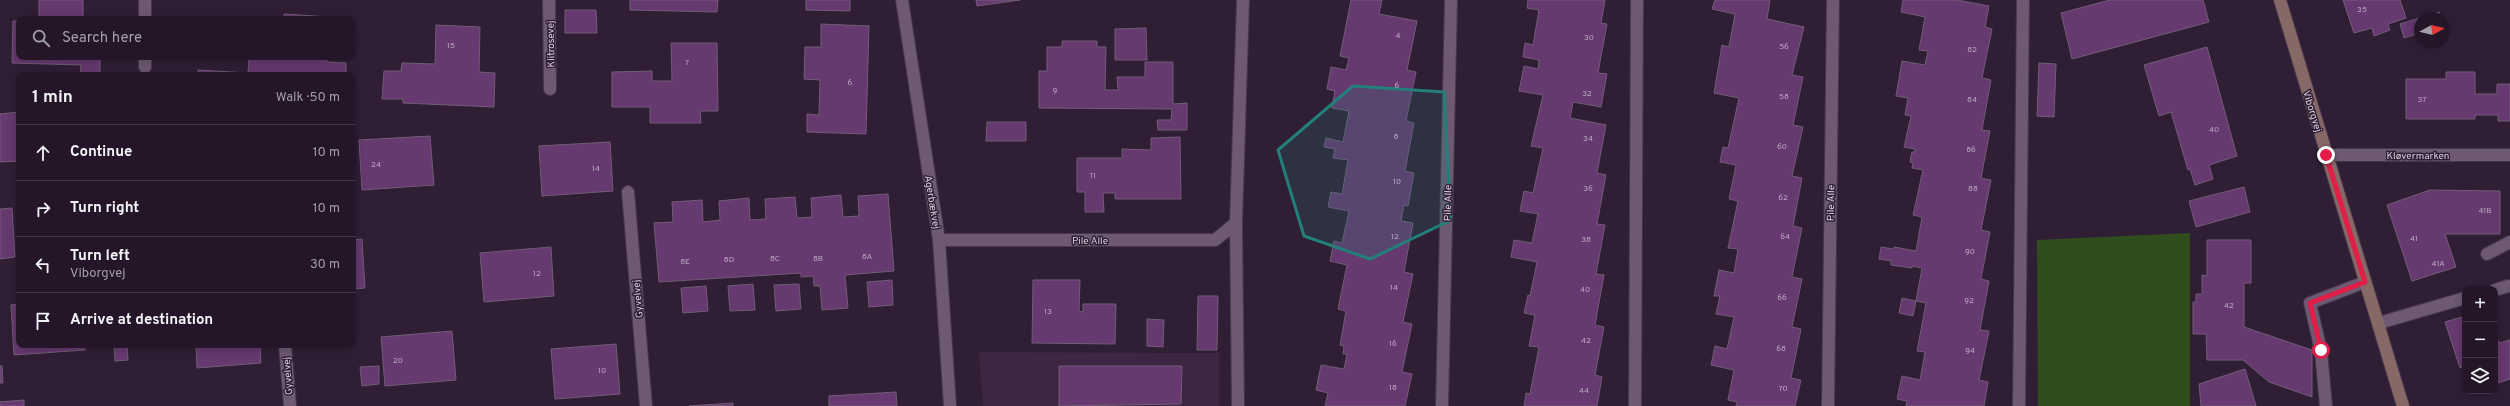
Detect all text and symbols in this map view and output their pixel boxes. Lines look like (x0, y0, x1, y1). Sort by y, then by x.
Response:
house number: 35 (2357, 5, 2367, 15)
north arrow (2414, 12, 2450, 48)
search box (16, 16, 356, 60)
street label: Klitrosevej (545, 20, 558, 68)
icon: search (30, 27, 52, 49)
text: Search here (62, 29, 142, 48)
house number: 4 (1396, 31, 1401, 41)
house number: 30 (1584, 33, 1594, 43)
house number: 15 (447, 41, 455, 51)
house number: 56 (1779, 42, 1789, 52)
house number: 82 (1967, 45, 1977, 55)
house number: 7 (685, 58, 689, 68)
house number: 6 (848, 78, 853, 88)
house number: 6 (1395, 81, 1400, 91)
house number: 9 (1053, 86, 1058, 96)
text: 1 min (32, 87, 73, 109)
house number: 32 (1582, 89, 1592, 99)
street label: Viborgvej (2299, 89, 2324, 134)
text: Walk · 50 m (276, 90, 340, 106)
house number: 58 (1779, 92, 1789, 102)
house number: 84 (1967, 95, 1977, 105)
house number: 37 (2418, 95, 2426, 105)
house number: 40 (2209, 125, 2219, 135)
house number: 8 (1394, 132, 1399, 142)
house number: 34 (1583, 134, 1593, 144)
icon: ahead (32, 142, 54, 164)
house number: 60 (1777, 142, 1787, 152)
text: Continue (70, 143, 132, 162)
text: 10 m (313, 145, 340, 161)
house number: 86 (1966, 145, 1976, 155)
route end (2317, 146, 2335, 164)
street label: Kløvermarken (2386, 150, 2450, 163)
house number: 24 (371, 160, 381, 170)
house number: 14 (592, 164, 600, 174)
house number: 11 (1090, 171, 1096, 181)
street label: Agerbækvej (921, 175, 942, 230)
house number: 10 (1393, 177, 1401, 187)
house number: 36 (1583, 184, 1593, 194)
house number: 88 (1968, 184, 1978, 194)
street label: Pile Alle (1442, 185, 1455, 221)
street label: Pile Alle (1825, 185, 1838, 221)
house number: 62 (1778, 193, 1788, 203)
icon: right (32, 198, 54, 220)
text: Turn right (70, 199, 139, 218)
text: 10 m (313, 201, 340, 217)
house number: 41B (2478, 206, 2492, 216)
house number: 12 (1391, 232, 1399, 242)
house number: 64 (1780, 232, 1790, 242)
house number: 41 (2410, 234, 2418, 244)
street label: Pile Alle (1072, 235, 1108, 248)
house number: 38 (1581, 235, 1591, 245)
text: Turn left (70, 247, 130, 266)
house number: 90 (1965, 247, 1975, 257)
house number: 8A (862, 252, 873, 262)
icon: left (32, 254, 54, 276)
house number: 8C (770, 254, 780, 264)
house number: 8B (813, 254, 823, 264)
house number: 8D (724, 255, 734, 265)
text: 30 m (310, 257, 340, 273)
house number: 8E (680, 257, 690, 267)
house number: 41A (2431, 259, 2445, 269)
text: Viborgvej (70, 266, 126, 282)
house number: 12 (533, 269, 541, 279)
street label: Gyvelvej (630, 279, 647, 319)
house number: 14 (1390, 283, 1398, 293)
house number: 40 (1580, 285, 1590, 295)
map controls (2462, 286, 2498, 394)
button: + (2462, 286, 2498, 322)
house number: 66 (1777, 293, 1787, 303)
house number: 92 (1964, 296, 1974, 306)
house number: 42 (2224, 301, 2234, 311)
house number: 13 (1044, 307, 1052, 317)
icon: arrive (32, 310, 54, 332)
text: Arrive at destination (70, 311, 213, 330)
button: − (2462, 322, 2498, 358)
house number: 42 (1581, 336, 1591, 346)
house number: 16 (1389, 339, 1397, 349)
route start (2312, 341, 2330, 359)
house number: 68 (1776, 344, 1786, 354)
house number: 94 (1965, 346, 1975, 356)
street label: Gyvelvej (281, 356, 296, 395)
house number: 20 (393, 356, 403, 366)
button: layers (2462, 358, 2498, 394)
house number: 10 (598, 366, 606, 376)
house number: 18 (1389, 383, 1397, 393)
house number: 70 (1778, 384, 1788, 394)
house number: 44 (1579, 386, 1589, 396)

